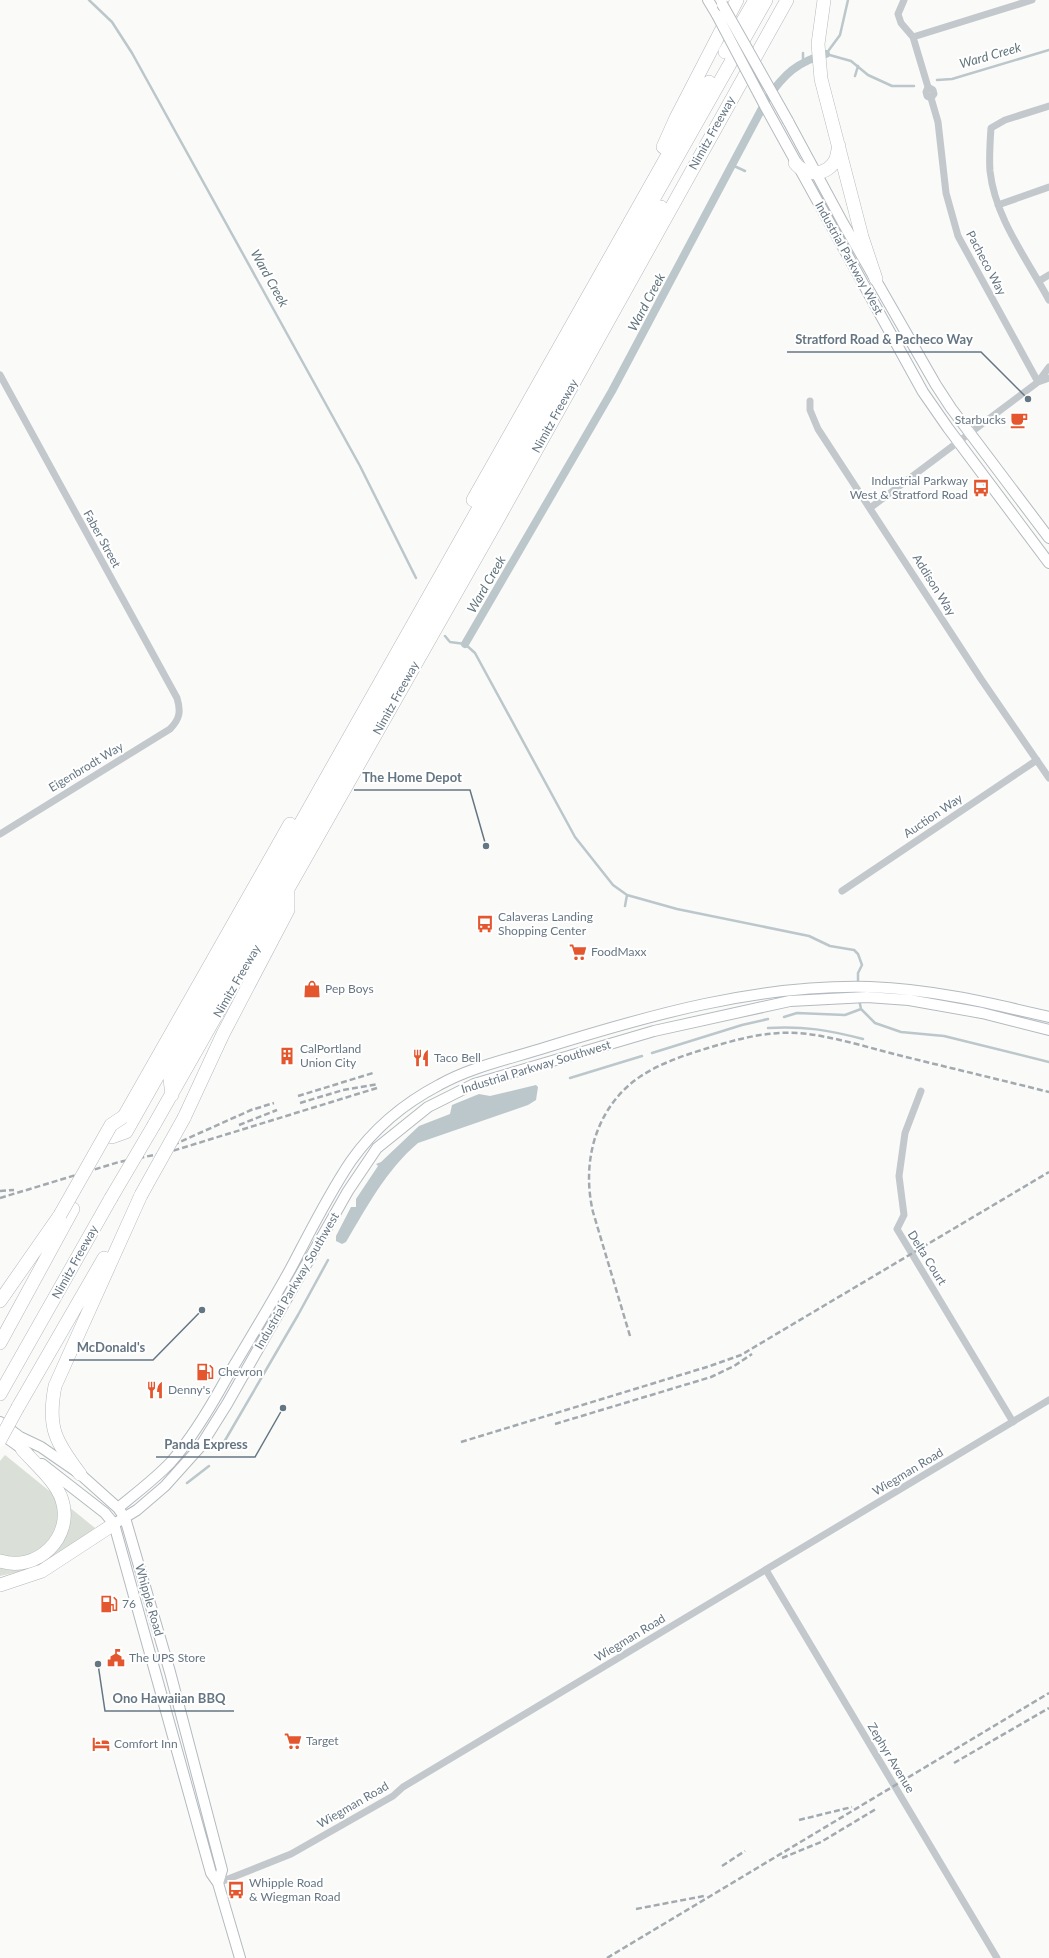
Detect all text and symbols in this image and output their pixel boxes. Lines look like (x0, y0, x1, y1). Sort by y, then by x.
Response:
water label: Ward Creek (957, 38, 1023, 71)
street label: Nimitz Freeway (685, 93, 738, 172)
street label: Industrial Parkway West (812, 199, 887, 318)
street label: Pacheco Way (963, 228, 1010, 298)
water label: Ward Creek (248, 246, 293, 310)
water label: Ward Creek (624, 270, 668, 334)
callout: Stratford Road & Pacheco Way (787, 327, 981, 352)
text: Stratford Road & Pacheco Way (795, 331, 973, 347)
street label: Nimitz Freeway (528, 376, 581, 455)
cafe icon: Starbucks (1009, 410, 1029, 430)
place label: Starbucks (955, 412, 1006, 427)
place label: Industrial Parkway West & Stratford Road (850, 473, 969, 502)
bus stop icon: Industrial Parkway West & Stratford Road (971, 478, 991, 498)
street label: Faber Street (80, 507, 125, 571)
street label: Addison Way (910, 551, 960, 619)
water label: Ward Creek (463, 552, 509, 615)
street label: Nimitz Freeway (369, 658, 422, 737)
street label: Eigenbrodt Way (46, 738, 126, 795)
callout: The Home Depot (354, 765, 470, 790)
text: The Home Depot (362, 769, 462, 785)
street label: Auction Way (900, 790, 966, 841)
place label: Calaveras Landing Shopping Center (498, 909, 593, 938)
bus stop icon: Calaveras Landing Shopping Center (475, 914, 495, 934)
street label: Nimitz Freeway (210, 941, 264, 1020)
supermarket icon: FoodMaxx (568, 942, 588, 962)
place label: FoodMaxx (591, 944, 646, 959)
shop icon: Pep Boys (302, 979, 322, 999)
place label: Pep Boys (325, 981, 374, 996)
street label: Industrial Parkway Southwest (459, 1036, 613, 1096)
place label: CalPortland Union City (300, 1041, 361, 1070)
building icon: CalPortland Union City (277, 1046, 297, 1066)
restaurant icon: Taco Bell (411, 1048, 431, 1068)
place label: Taco Bell (434, 1050, 481, 1065)
street label: Industrial Parkway Southwest (251, 1209, 342, 1352)
street label: Nimitz Freeway (48, 1222, 101, 1301)
street label: Delta Court (905, 1228, 950, 1288)
callout: McDonald's (69, 1335, 153, 1360)
text: McDonald's (77, 1339, 145, 1355)
fuel station icon: Chevron (195, 1362, 215, 1382)
place label: Chevron (218, 1364, 263, 1379)
restaurant icon: Denny's (145, 1380, 165, 1400)
place label: Denny's (168, 1382, 210, 1397)
callout: Panda Express (156, 1432, 255, 1457)
text: Panda Express (164, 1436, 248, 1452)
street label: Wiegman Road (870, 1445, 946, 1499)
street label: Whipple Road (132, 1562, 167, 1638)
fuel station icon: 76 (99, 1594, 119, 1614)
place label: 76 (122, 1596, 136, 1611)
street label: Wiegman Road (592, 1611, 668, 1665)
public building icon: The UPS Store (106, 1648, 126, 1668)
place label: The UPS Store (129, 1650, 205, 1665)
callout: Ono Hawaiian BBQ (105, 1686, 234, 1711)
text: Ono Hawaiian BBQ (112, 1690, 226, 1706)
street label: Zephyr Avenue (865, 1720, 918, 1796)
supermarket icon: Target (283, 1731, 303, 1751)
place label: Target (306, 1733, 339, 1748)
hotel icon: Comfort Inn (91, 1734, 111, 1754)
place label: Comfort Inn (114, 1736, 178, 1751)
street label: Wiegman Road (314, 1778, 391, 1831)
place label: Whipple Road & Wiegman Road (249, 1875, 341, 1904)
bus stop icon: Whipple Road & Wiegman Road (226, 1880, 246, 1900)

